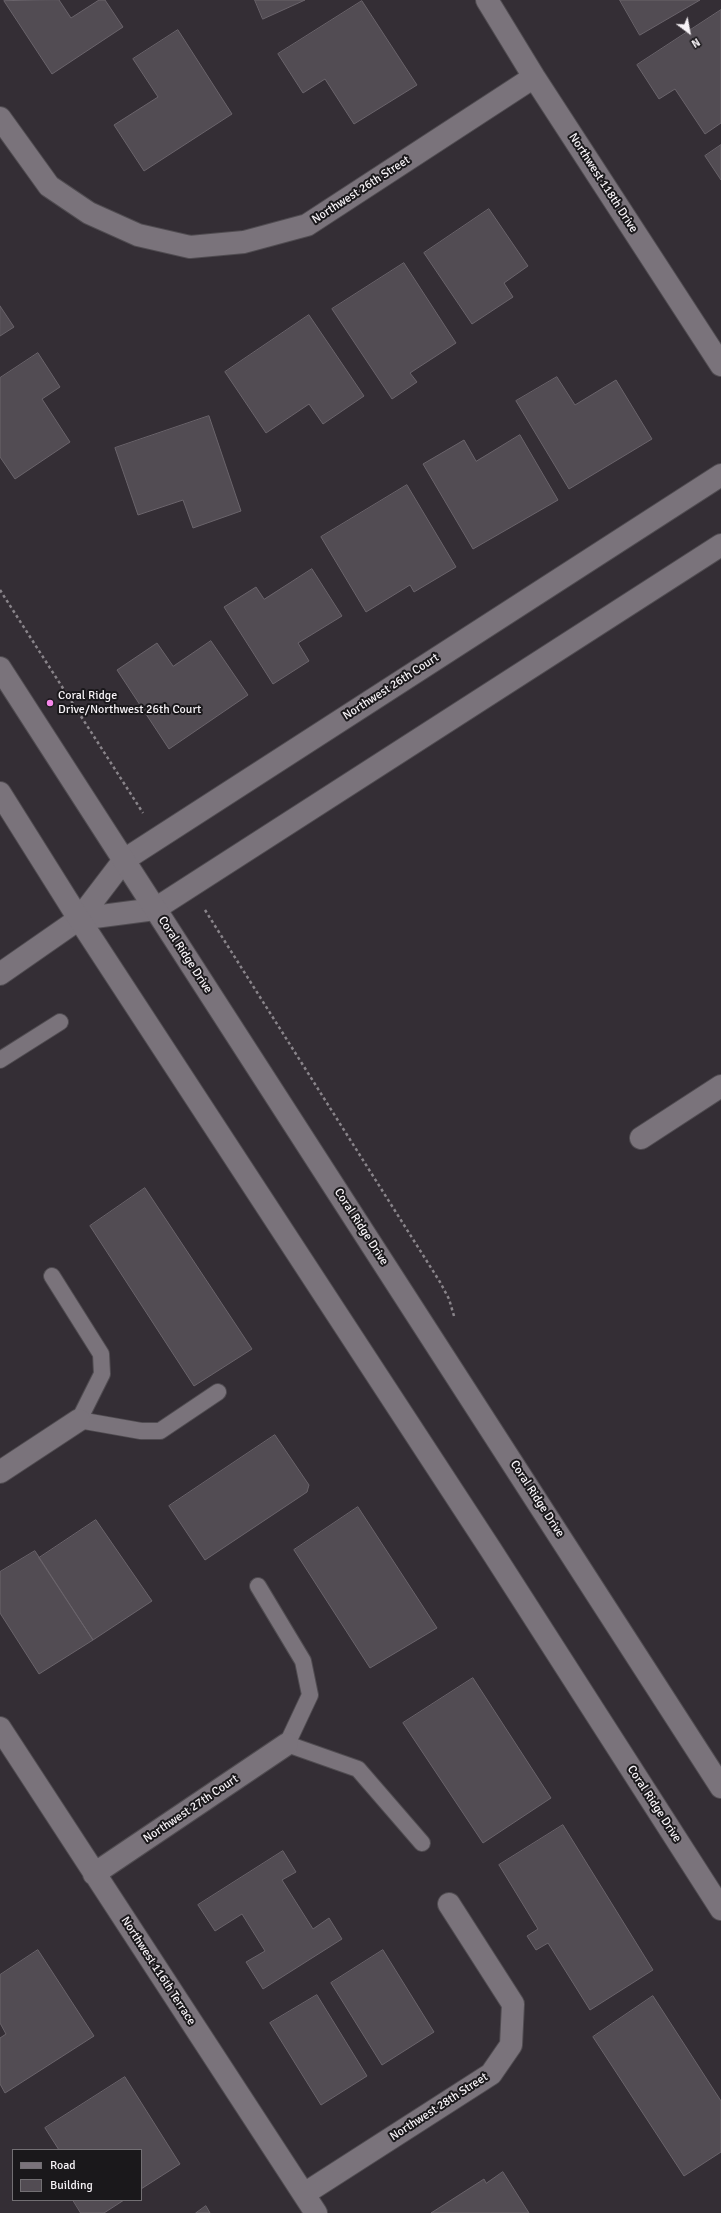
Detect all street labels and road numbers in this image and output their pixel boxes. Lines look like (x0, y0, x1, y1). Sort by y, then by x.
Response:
street label: Northwest 118th Drive (565, 130, 641, 236)
street label: Northwest 26th Street (309, 153, 413, 227)
street label: Northwest 26th Court (340, 651, 442, 723)
street label: Coral Ridge Drive (155, 914, 215, 996)
street label: Coral Ridge Drive (331, 1186, 391, 1268)
street label: Coral Ridge Drive (507, 1458, 567, 1540)
street label: Coral Ridge Drive (624, 1763, 684, 1845)
street label: Northwest 27th Court (141, 1772, 241, 1846)
street label: Northwest 116th Terrace (118, 1914, 198, 2028)
street label: Northwest 28th Street (387, 2070, 491, 2144)

